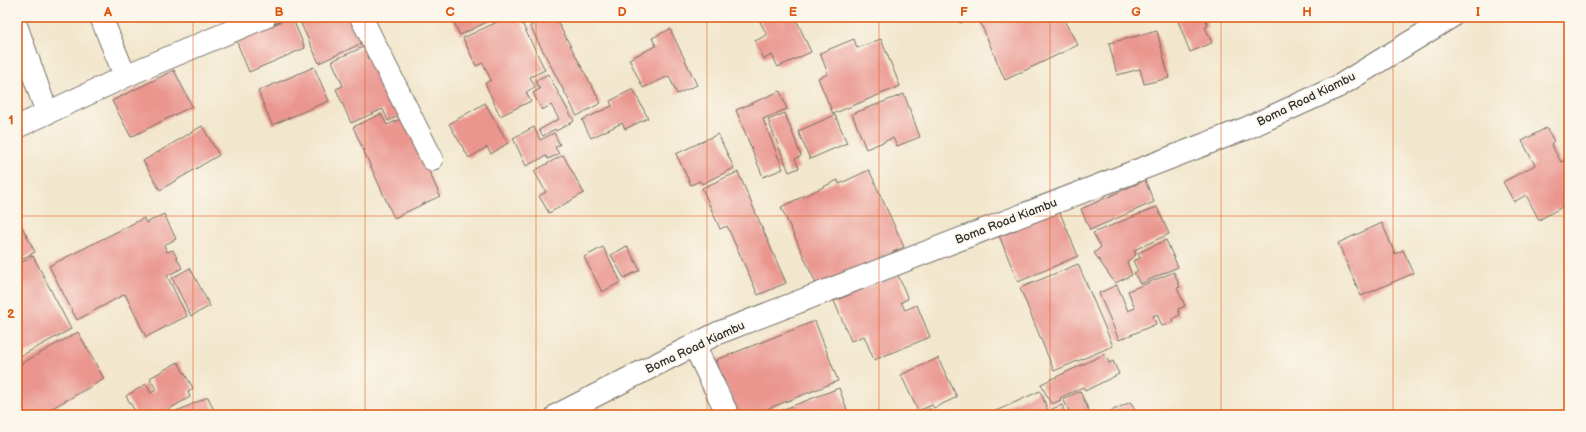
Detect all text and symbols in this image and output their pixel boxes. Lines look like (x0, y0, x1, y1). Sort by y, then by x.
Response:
text: A (103, 4, 112, 20)
text: B (274, 4, 284, 20)
text: C (445, 4, 455, 20)
text: D (617, 4, 627, 20)
text: E (789, 4, 798, 20)
text: F (960, 4, 968, 20)
text: G (1131, 4, 1141, 20)
text: H (1302, 4, 1312, 20)
text: I (1476, 4, 1480, 20)
street label: Boma Road Kiambu (1254, 69, 1358, 130)
text: 1 (8, 112, 14, 128)
street label: Boma Road Kiambu (953, 195, 1059, 248)
text: 2 (7, 306, 15, 322)
street label: Boma Road Kiambu (643, 318, 747, 377)

